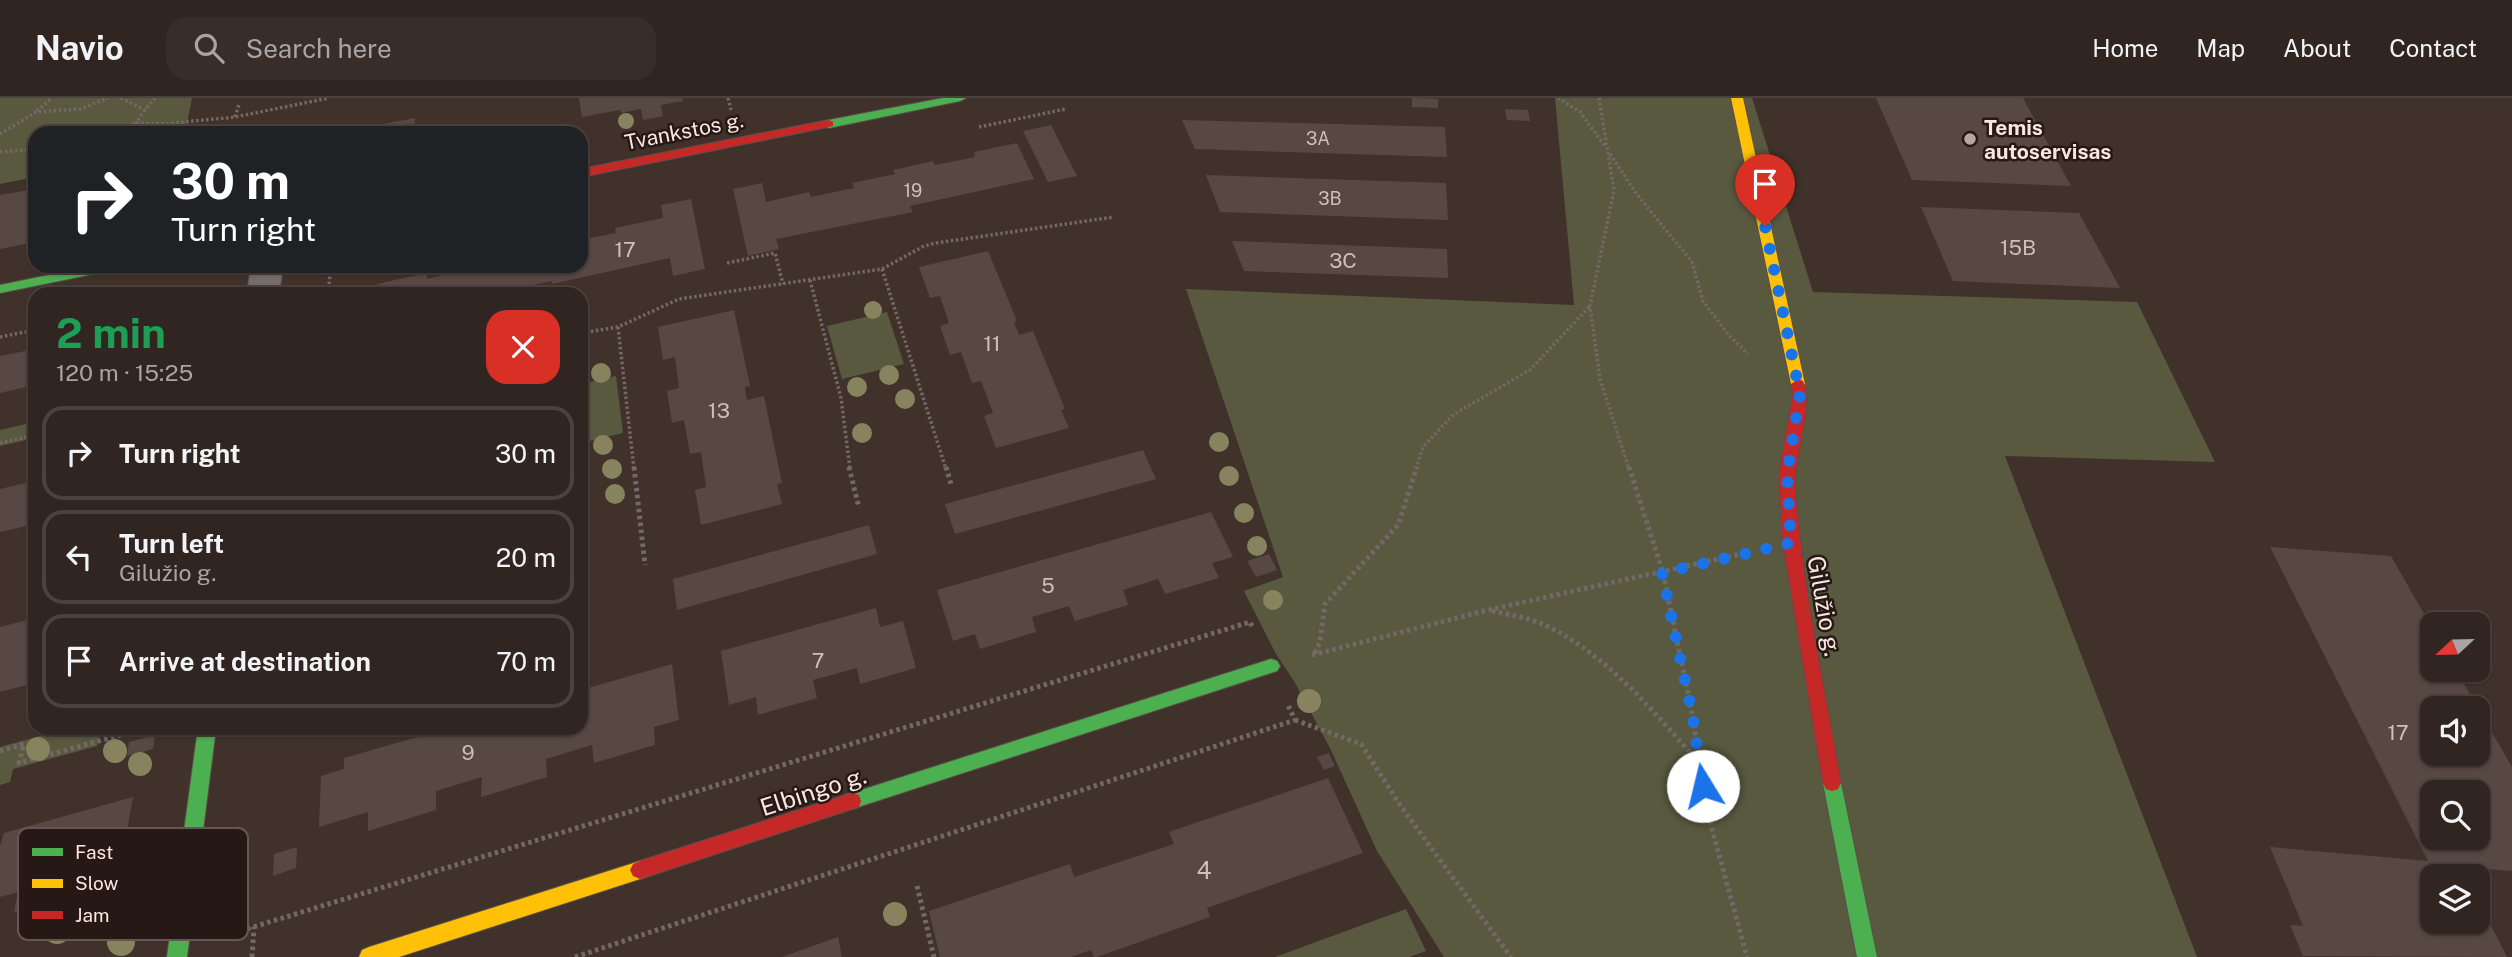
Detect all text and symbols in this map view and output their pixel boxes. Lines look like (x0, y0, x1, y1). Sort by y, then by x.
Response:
search box (166, 17, 656, 80)
text: Navio (35, 29, 124, 67)
icon: search (190, 29, 228, 67)
text: Search here (246, 33, 392, 64)
text: Home (2092, 34, 2158, 62)
text: Map (2196, 34, 2245, 62)
text: About (2283, 34, 2351, 62)
text: Contact (2389, 34, 2477, 62)
street label: Tvankstos g. (622, 107, 746, 155)
place label: Temis autoservisas (1984, 115, 2111, 164)
house number: 3A (1306, 128, 1330, 149)
marker: Temis autoservisas (1962, 131, 1978, 147)
text: 30 m (171, 152, 290, 210)
icon: right (56, 154, 147, 245)
pin (1735, 154, 1795, 226)
icon: arrive (1746, 165, 1784, 203)
house number: 19 (904, 180, 922, 201)
house number: 3B (1318, 188, 1342, 209)
text: Turn right (171, 211, 316, 248)
house number: 15B (2000, 235, 2036, 260)
house number: 17 (614, 237, 636, 262)
house number: 3C (1329, 248, 1357, 273)
text: 2 min (56, 308, 166, 357)
button: close (486, 310, 560, 384)
house number: 11 (983, 331, 1001, 356)
text: 120 m · 15:25 (56, 359, 193, 386)
house number: 13 (708, 398, 730, 423)
icon: right (60, 434, 98, 472)
text: Turn right (119, 438, 241, 469)
text: 30 m (495, 438, 556, 469)
text: Turn left (119, 528, 224, 559)
icon: left (60, 538, 98, 576)
text: 20 m (496, 542, 556, 573)
street label: Gilužio g. (1802, 554, 1848, 658)
text: Gilužio g. (119, 559, 216, 586)
house number: 5 (1041, 573, 1055, 598)
north arrow (2420, 612, 2490, 682)
map controls (2420, 612, 2490, 934)
icon: arrive (60, 642, 98, 680)
text: Arrive at destination (119, 646, 371, 677)
text: 70 m (496, 646, 556, 677)
house number: 7 (812, 648, 824, 673)
button: sound (2420, 696, 2490, 766)
house number: 17 (2387, 720, 2409, 745)
house number: 9 (461, 740, 475, 765)
position arrow (1666, 749, 1740, 823)
street label: Elbingo g. (756, 761, 870, 821)
button: search (2420, 780, 2490, 850)
legend (18, 828, 248, 940)
text: Fast (75, 841, 113, 863)
house number: 4 (1196, 856, 1212, 884)
button: layers (2420, 864, 2490, 934)
text: Slow (75, 872, 119, 894)
text: Jam (75, 904, 109, 926)

